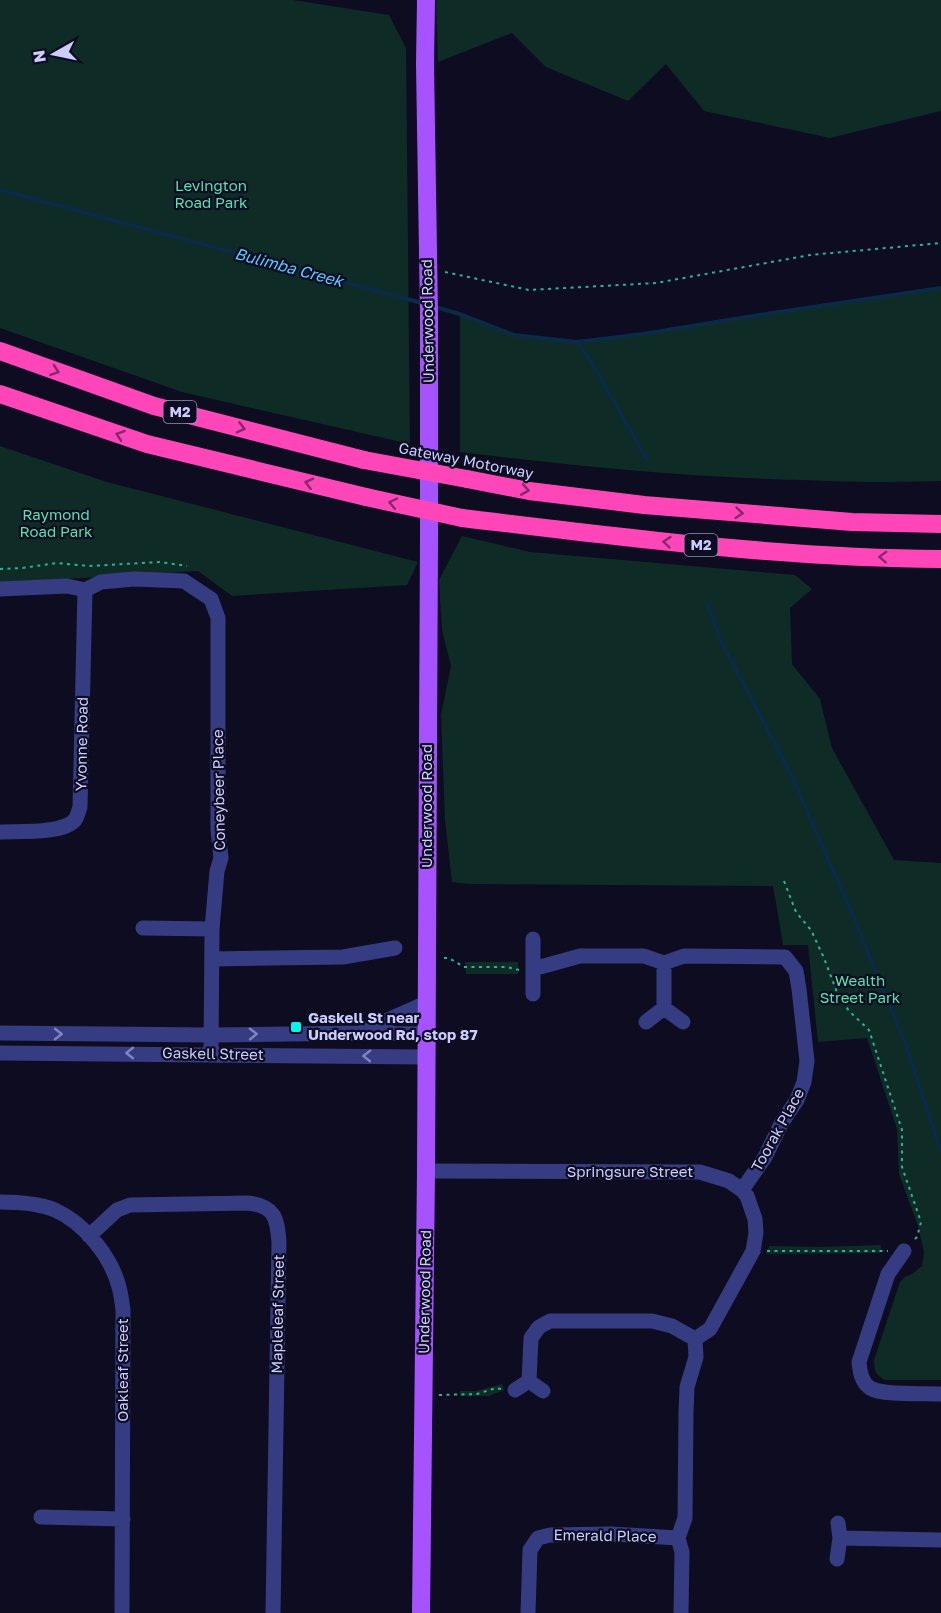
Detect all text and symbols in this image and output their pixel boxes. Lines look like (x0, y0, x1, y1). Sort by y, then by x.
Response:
north arrow (24, 24, 84, 84)
text: N (28, 49, 50, 64)
park label: Levington Road Park (175, 176, 248, 211)
water label: Bulimba Creek (233, 243, 347, 292)
street label: Underwood Road (417, 259, 437, 383)
one-way arrow (49, 363, 60, 376)
road number: M2 (164, 401, 196, 423)
one-way arrow (236, 421, 246, 433)
one-way arrow (115, 429, 126, 442)
street label: Gateway Motorway (397, 438, 536, 482)
one-way arrow (304, 478, 314, 491)
one-way arrow (520, 484, 529, 496)
one-way arrow (388, 497, 398, 510)
park label: Raymond Road Park (20, 505, 93, 540)
one-way arrow (735, 506, 744, 519)
road number: M2 (684, 534, 718, 556)
one-way arrow (663, 536, 672, 549)
one-way arrow (878, 551, 887, 564)
street label: Yvonne Road (71, 697, 91, 791)
street label: Coneybeer Place (208, 729, 228, 851)
street label: Underwood Road (417, 744, 435, 868)
park label: Wealth Street Park (820, 971, 901, 1006)
place label: Gaskell St near Underwood Rd, stop 87 (308, 1008, 478, 1043)
marker: Gaskell St near Underwood Rd, stop 87 (289, 1020, 303, 1034)
one-way arrow (54, 1028, 63, 1040)
one-way arrow (249, 1028, 258, 1040)
street label: Gaskell Street (162, 1043, 264, 1063)
one-way arrow (125, 1047, 134, 1059)
one-way arrow (362, 1050, 371, 1062)
street label: Toorak Place (747, 1085, 808, 1174)
street label: Springsure Street (567, 1162, 693, 1180)
street label: Underwood Road (414, 1230, 434, 1354)
street label: Mapleleaf Street (267, 1254, 287, 1374)
street label: Oakleaf Street (113, 1318, 131, 1422)
street label: Emerald Place (553, 1525, 657, 1545)

